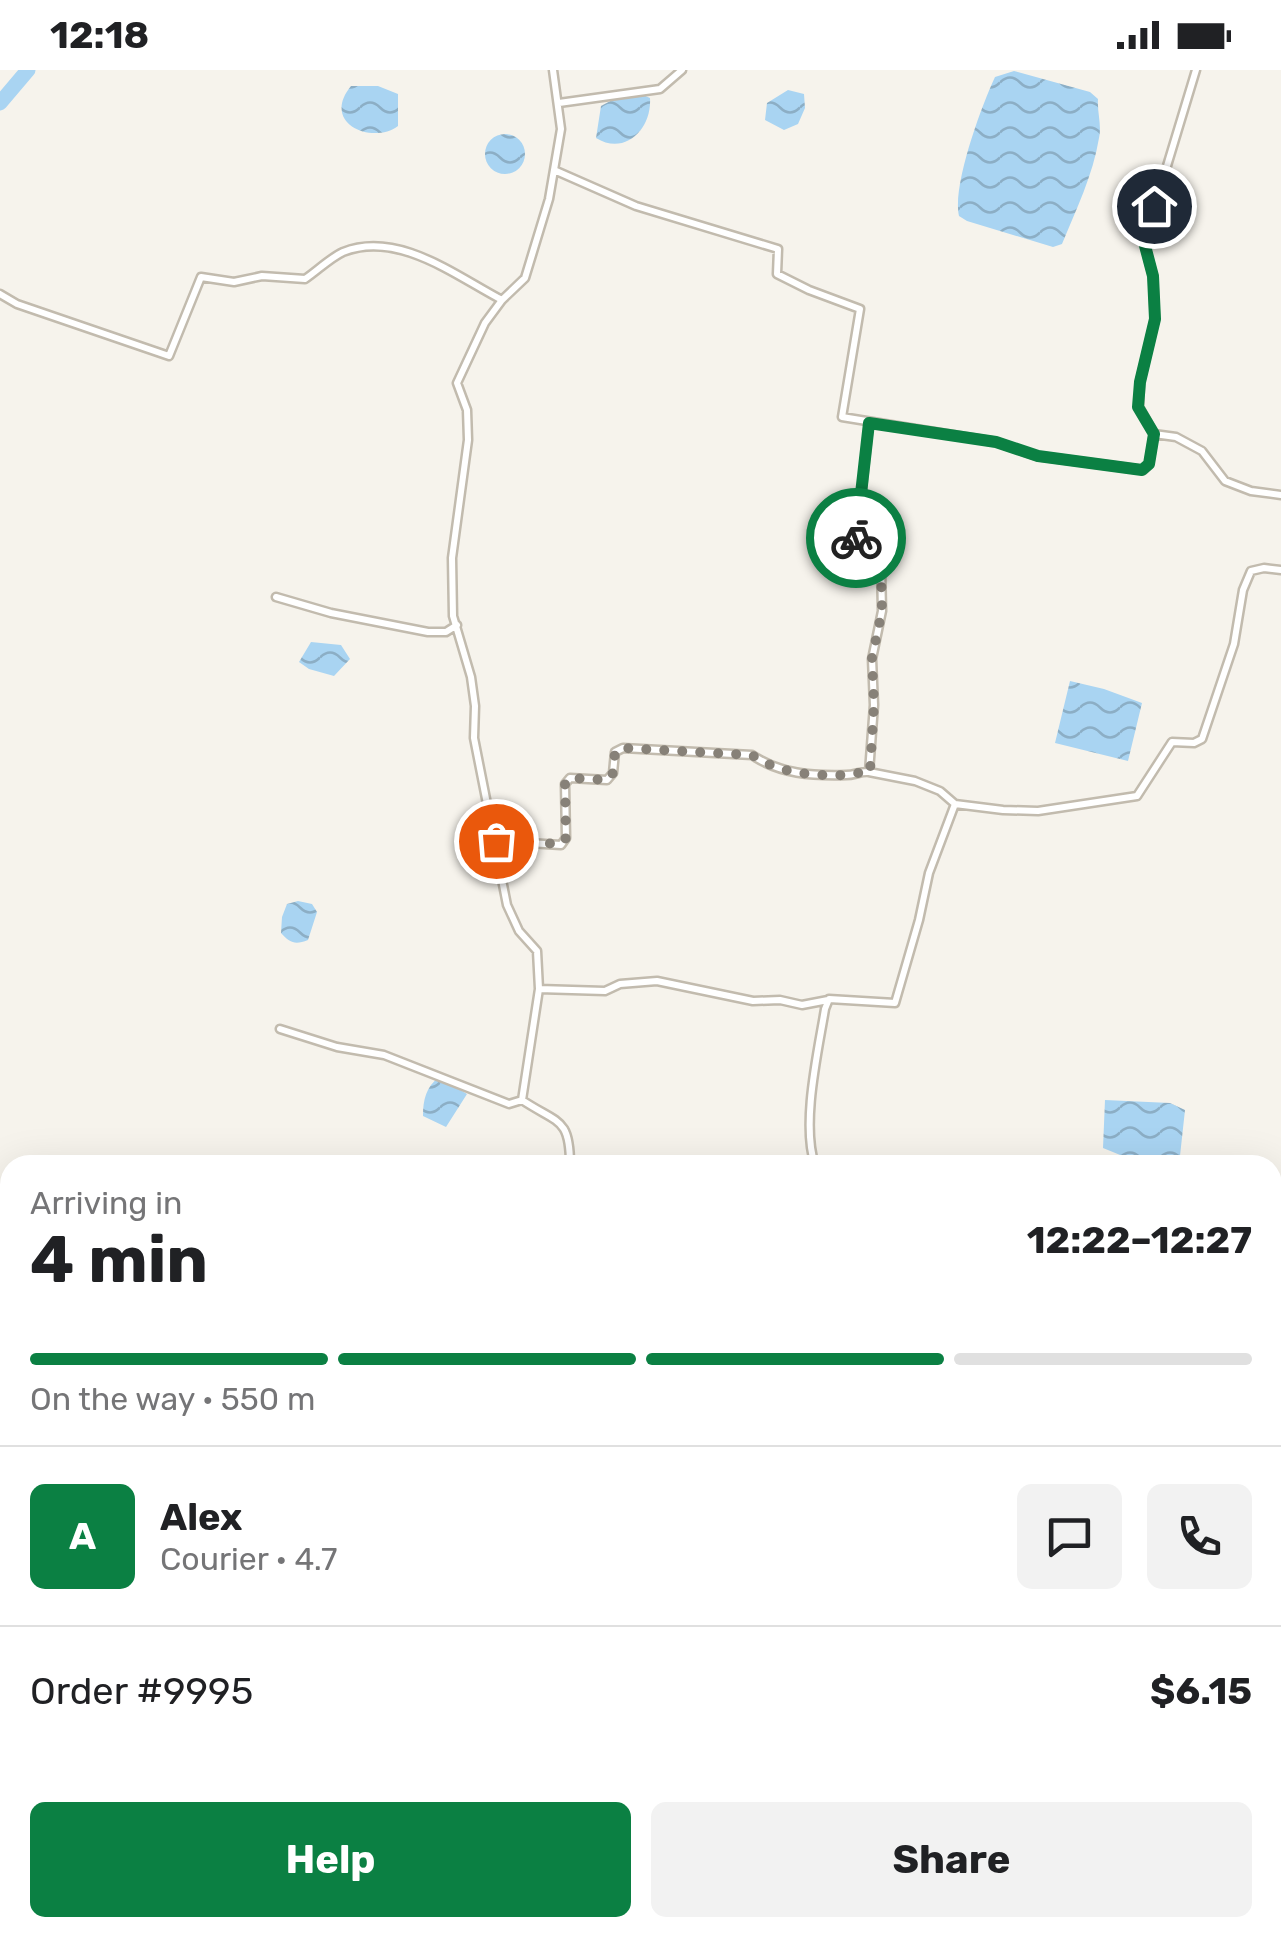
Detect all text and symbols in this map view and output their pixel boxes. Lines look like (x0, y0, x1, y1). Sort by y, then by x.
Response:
text: 12:18 (50, 12, 149, 58)
pin (1112, 164, 1197, 249)
icon: home (1127, 179, 1182, 234)
courier (806, 488, 906, 588)
icon: bike (829, 511, 884, 566)
pin (454, 799, 539, 884)
icon: bag (469, 814, 524, 869)
text: Arriving in (30, 1184, 182, 1222)
text: 12:22–12:27 (1027, 1217, 1252, 1263)
text: 4 min (30, 1221, 208, 1298)
text: On the way · 550 m (30, 1380, 315, 1418)
button: chat (1017, 1484, 1122, 1589)
button: phone (1147, 1484, 1252, 1589)
text: Alex (160, 1494, 242, 1540)
text: A (69, 1513, 96, 1559)
text: Courier · 4.7 (160, 1540, 337, 1578)
text: Order #9995 (30, 1668, 253, 1714)
text: $6.15 (1150, 1668, 1252, 1714)
button: Help (30, 1802, 631, 1917)
button: Share (651, 1802, 1252, 1917)

